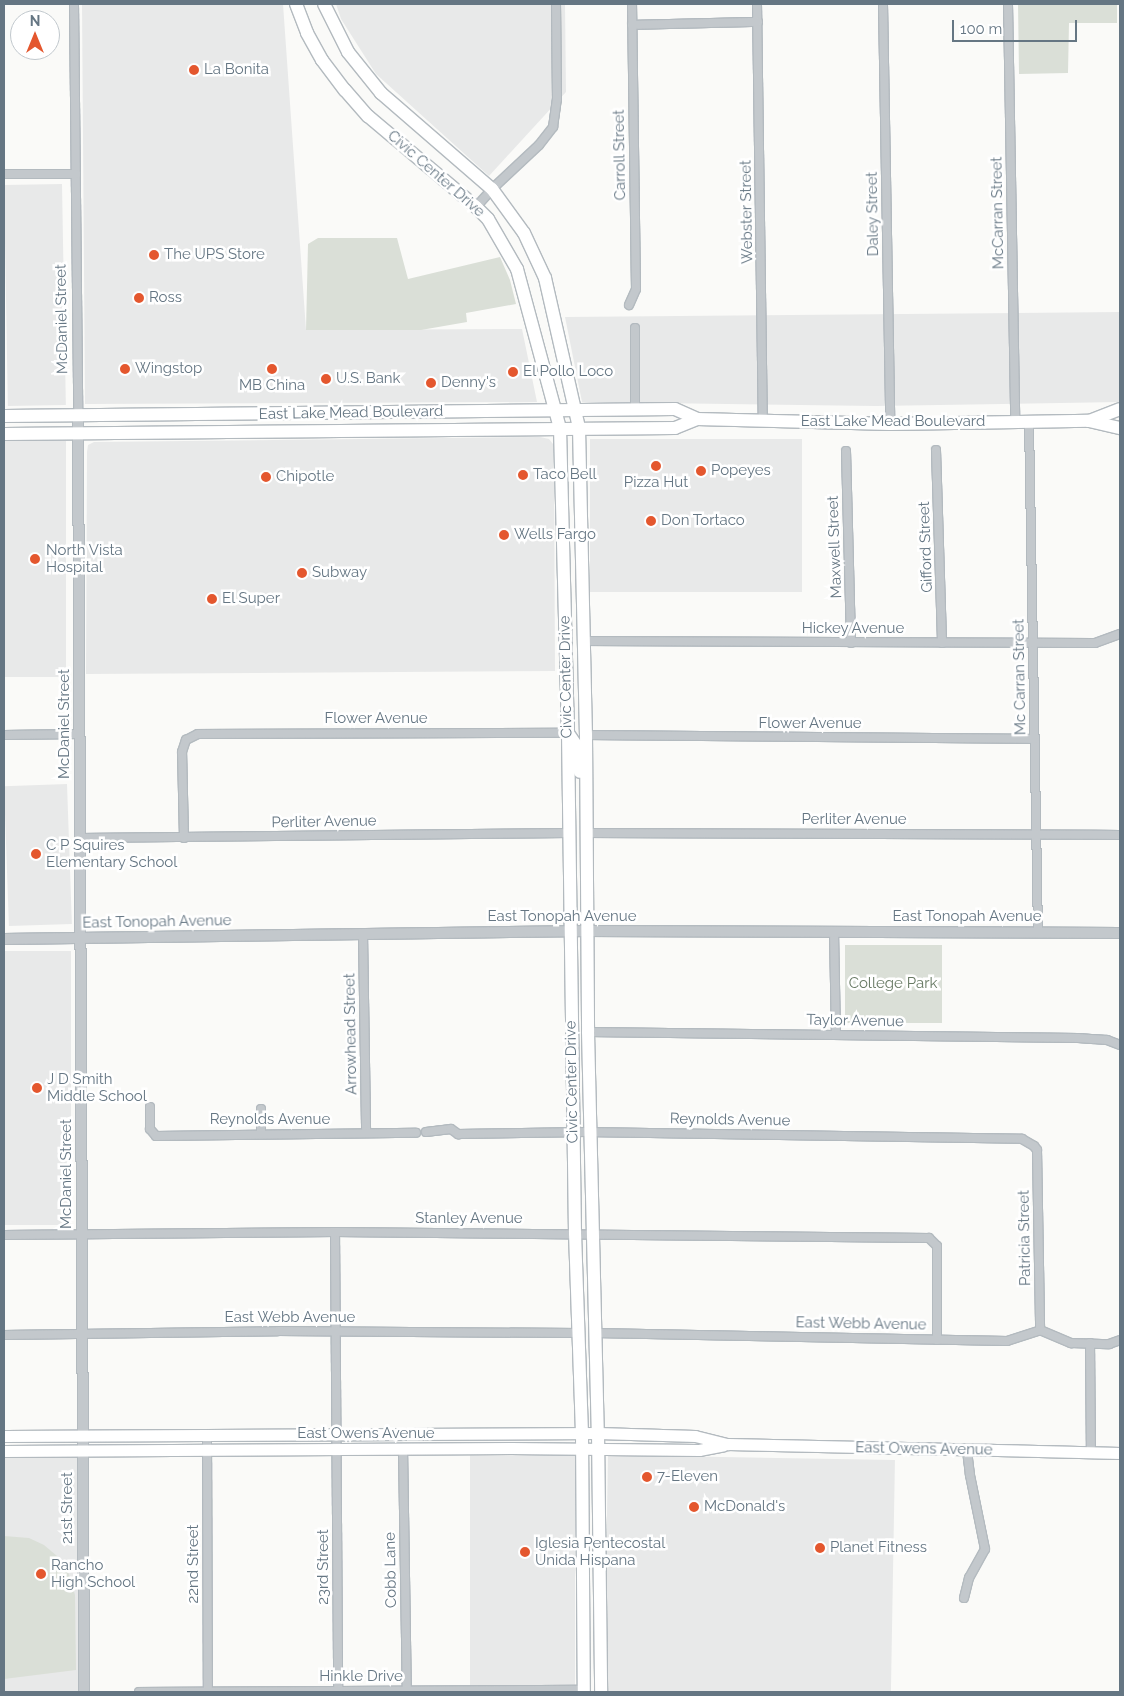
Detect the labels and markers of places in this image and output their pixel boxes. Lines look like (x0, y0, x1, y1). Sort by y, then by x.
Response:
place label: La Bonita (204, 61, 269, 79)
marker: La Bonita (188, 64, 200, 76)
place label: The UPS Store (164, 246, 265, 264)
marker: The UPS Store (148, 249, 160, 261)
place label: Ross (149, 289, 182, 307)
marker: Ross (133, 292, 145, 304)
place label: Wingstop (135, 360, 202, 378)
marker: Wingstop (119, 363, 131, 375)
marker: MB China (266, 363, 278, 375)
place label: El Pollo Loco (523, 363, 614, 381)
marker: El Pollo Loco (507, 366, 519, 378)
place label: U.S. Bank (336, 370, 401, 388)
marker: U.S. Bank (320, 373, 332, 385)
place label: Denny's (441, 374, 496, 392)
place label: MB China (239, 377, 305, 395)
marker: Denny's (425, 377, 437, 389)
marker: Pizza Hut (650, 460, 662, 472)
place label: Popeyes (711, 462, 771, 480)
marker: Popeyes (695, 465, 707, 477)
place label: Taco Bell (533, 466, 597, 484)
place label: Chipotle (276, 468, 334, 486)
marker: Taco Bell (517, 469, 529, 481)
marker: Chipotle (260, 471, 272, 483)
place label: Pizza Hut (624, 474, 688, 492)
place label: Don Tortaco (661, 512, 745, 530)
marker: Don Tortaco (645, 515, 657, 527)
place label: Wells Fargo (514, 526, 596, 544)
marker: Wells Fargo (498, 529, 510, 541)
place label: North Vista Hospital (46, 541, 123, 576)
marker: North Vista Hospital (28, 552, 42, 566)
place label: Subway (312, 564, 367, 582)
marker: Subway (296, 567, 308, 579)
place label: El Super (222, 590, 280, 608)
marker: El Super (206, 593, 218, 605)
place label: C P Squires Elementary School (46, 836, 178, 871)
marker: C P Squires Elementary School (30, 848, 42, 860)
place label: J D Smith Middle School (47, 1070, 147, 1105)
marker: J D Smith Middle School (31, 1082, 43, 1094)
place label: 7-Eleven (657, 1468, 718, 1486)
marker: 7-Eleven (641, 1471, 653, 1483)
place label: McDonald's (704, 1498, 785, 1516)
marker: McDonald's (688, 1501, 700, 1513)
place label: Iglesia Pentecostal Unida Hispana (535, 1534, 665, 1569)
place label: Planet Fitness (830, 1539, 927, 1557)
marker: Planet Fitness (814, 1542, 826, 1554)
marker: Iglesia Pentecostal Unida Hispana (519, 1546, 531, 1558)
place label: Rancho High School (51, 1556, 135, 1591)
marker: Rancho High School (35, 1568, 47, 1580)

